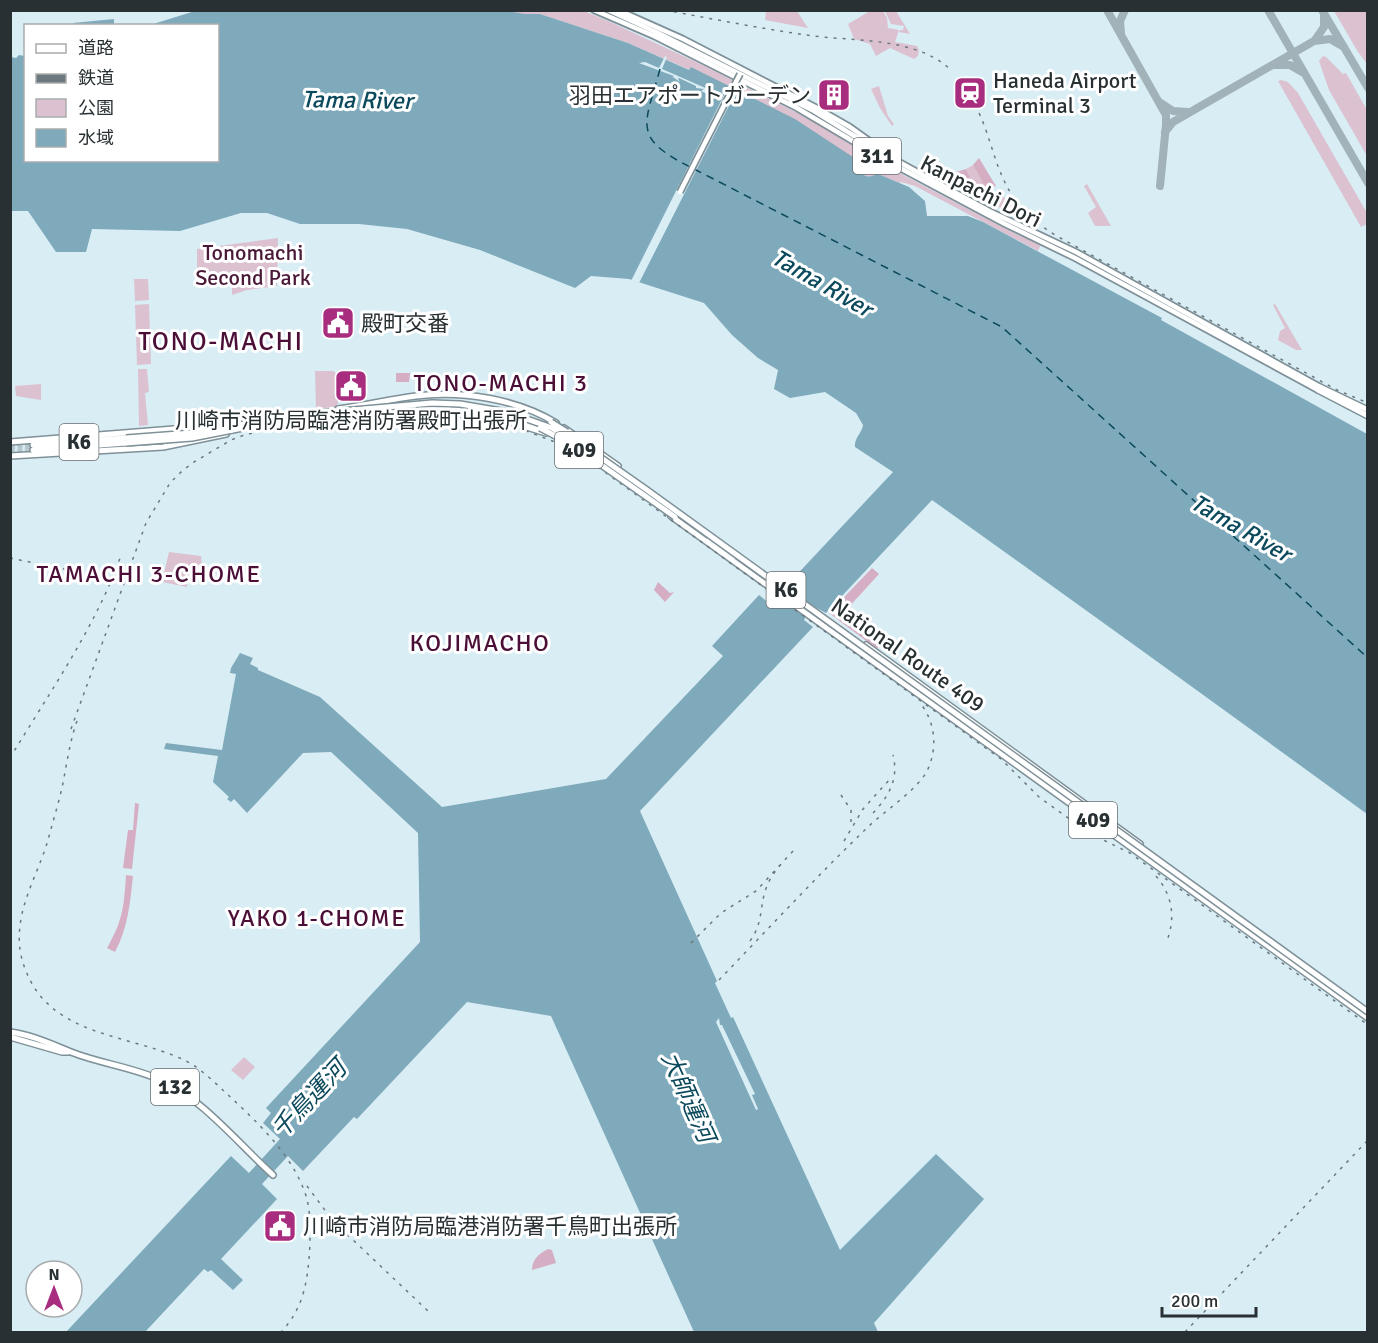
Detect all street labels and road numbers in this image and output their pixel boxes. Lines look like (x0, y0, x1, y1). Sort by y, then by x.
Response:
road number: 311 (853, 138, 901, 174)
street label: Kanpachi Dori (916, 149, 1046, 233)
road number: K6 (60, 424, 98, 460)
road number: 409 (555, 432, 603, 468)
road number: K6 (766, 572, 806, 608)
street label: National Route 409 (826, 592, 990, 718)
road number: 409 (1069, 802, 1117, 838)
road number: 132 (151, 1069, 199, 1105)

